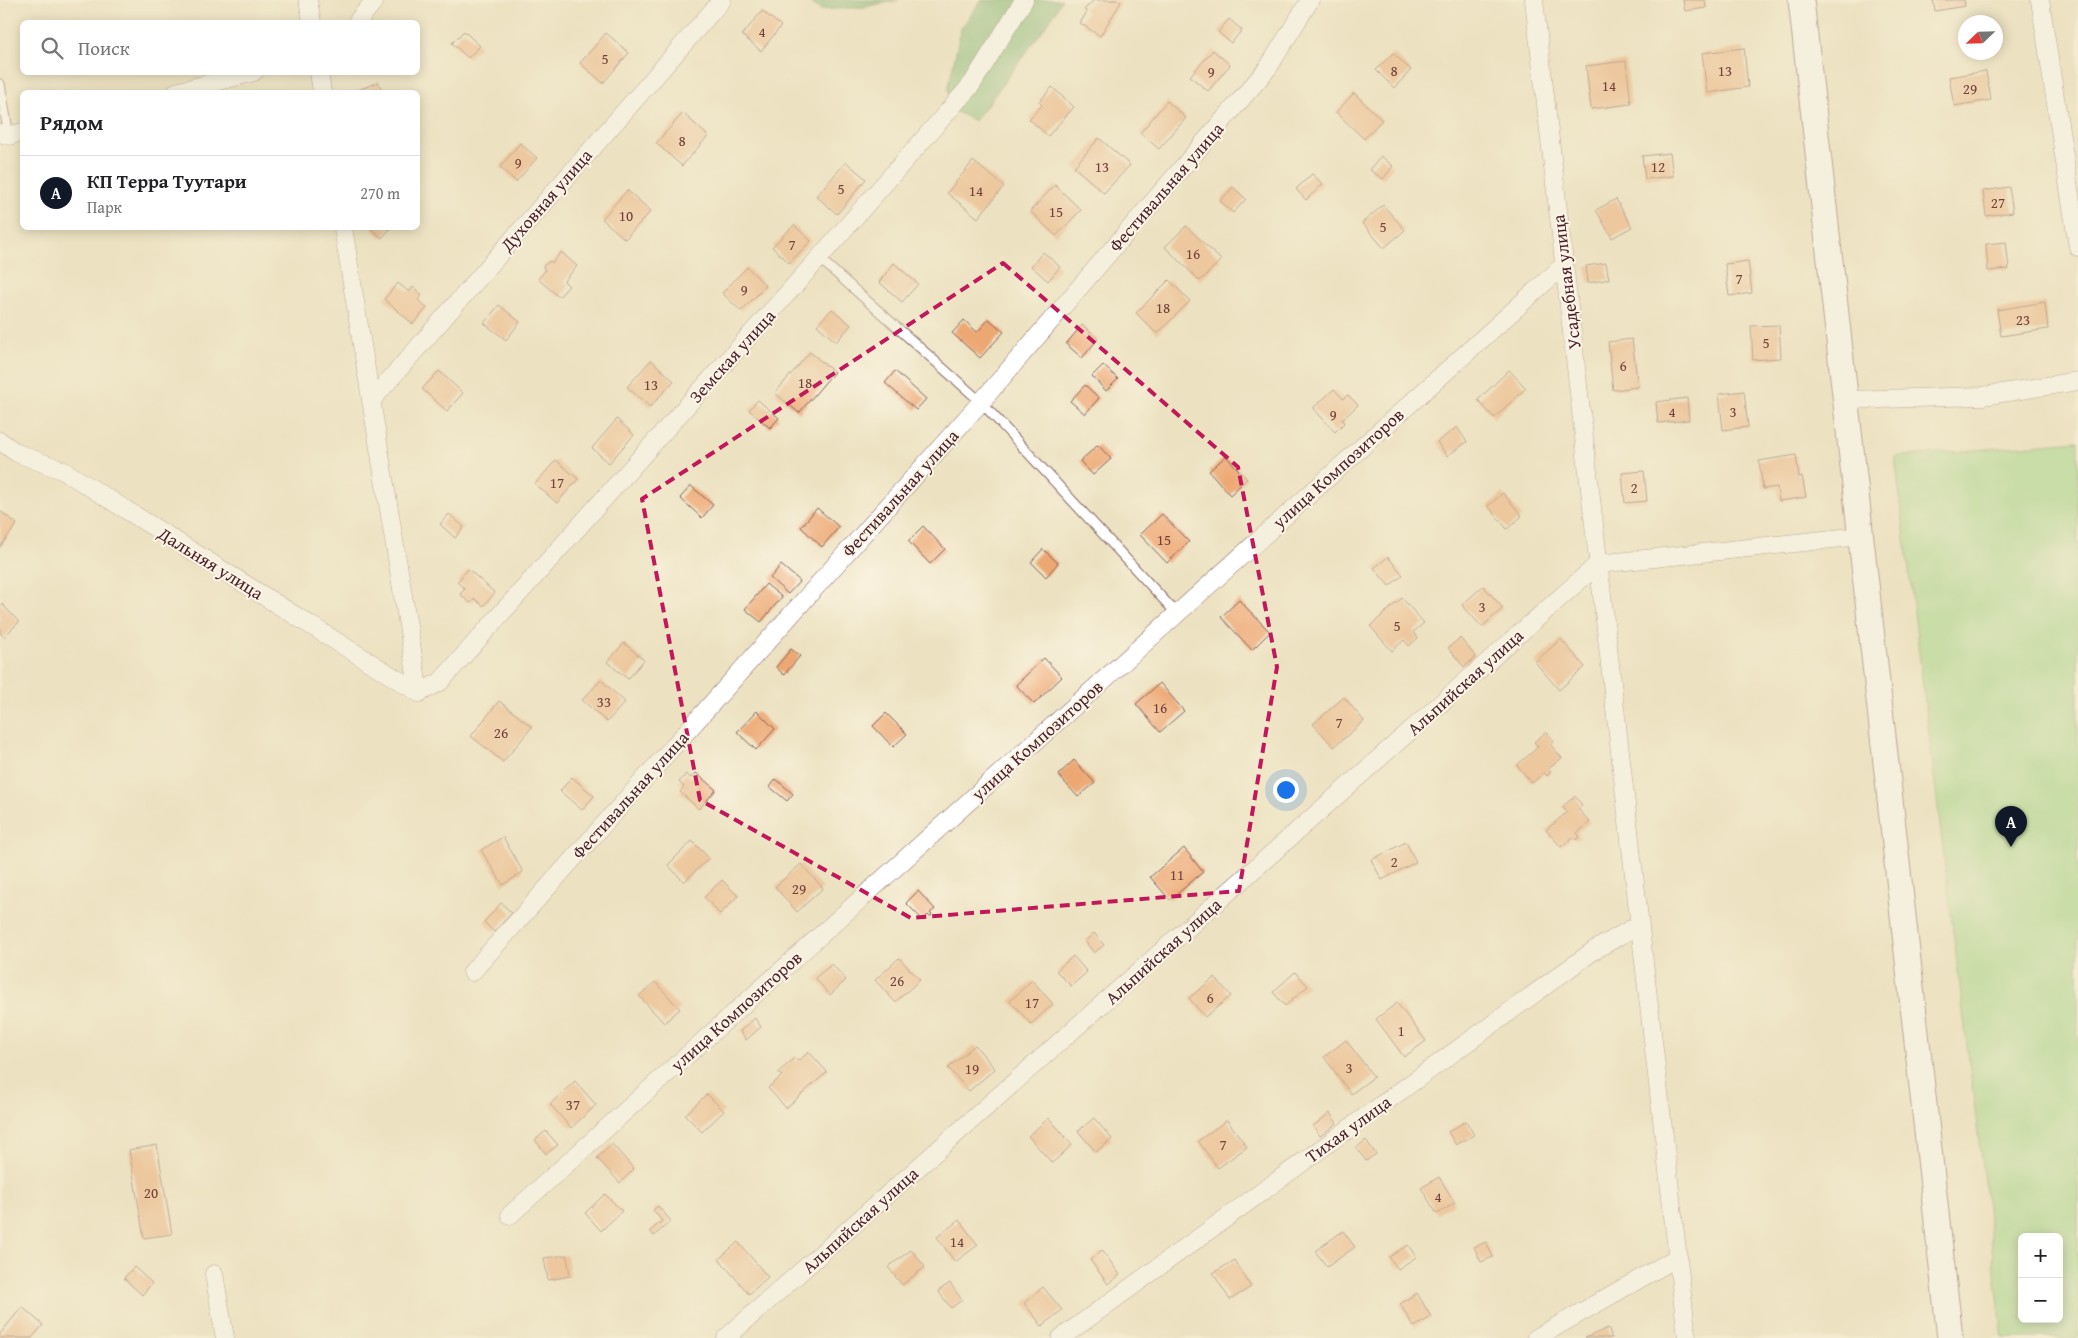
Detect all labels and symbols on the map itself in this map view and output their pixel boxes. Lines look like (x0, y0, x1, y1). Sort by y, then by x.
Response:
north arrow (1958, 15, 2003, 60)
house number: 4 (758, 21, 766, 42)
house number: 5 (601, 48, 609, 69)
house number: 8 (1390, 60, 1398, 81)
house number: 13 (1718, 60, 1732, 81)
house number: 9 (1207, 61, 1215, 82)
house number: 14 (1602, 75, 1616, 96)
house number: 29 (1963, 78, 1977, 99)
street label: Фестивальная улица (1102, 116, 1230, 258)
house number: 8 (678, 130, 686, 151)
street label: Духовная улица (493, 142, 599, 258)
house number: 9 (514, 152, 522, 173)
house number: 13 (1095, 156, 1109, 177)
house number: 12 (1651, 156, 1665, 177)
house number: 5 (837, 178, 845, 199)
house number: 14 (969, 180, 983, 201)
house number: 27 (1991, 192, 2005, 213)
house number: 15 (1049, 201, 1063, 222)
house number: 10 (619, 205, 633, 226)
street label: Усадебная улица (1544, 213, 1588, 351)
house number: 5 (1379, 216, 1387, 237)
house number: 7 (788, 234, 796, 255)
house number: 16 (1186, 243, 1200, 264)
house number: 7 (1735, 268, 1743, 289)
house number: 9 (740, 279, 748, 300)
house number: 18 (1156, 297, 1170, 318)
street label: Земская улица (682, 303, 782, 409)
house number: 23 (2016, 309, 2030, 330)
house number: 5 (1762, 332, 1770, 353)
house number: 6 (1619, 355, 1627, 376)
house number: 18 (798, 372, 812, 393)
house number: 13 (644, 374, 658, 395)
street label: улица Композиторов (1265, 401, 1410, 535)
house number: 4 (1668, 401, 1676, 422)
house number: 3 (1729, 401, 1737, 422)
house number: 9 (1329, 404, 1337, 425)
street label: Фестивальная улица (835, 423, 965, 563)
house number: 17 (550, 472, 564, 493)
house number: 2 (1630, 477, 1638, 498)
street label: Дальняя улица (152, 519, 269, 606)
house number: 15 (1157, 529, 1171, 550)
house number: 3 (1478, 596, 1486, 617)
house number: 5 (1393, 615, 1401, 636)
street label: Альпийская улица (1401, 622, 1530, 742)
street label: улица Композиторов (964, 673, 1109, 807)
house number: 33 (597, 691, 611, 712)
house number: 16 (1153, 697, 1167, 718)
house number: 7 (1335, 712, 1343, 733)
house number: 26 (494, 722, 508, 743)
street label: Фестивальная улица (565, 725, 695, 865)
your location (1273, 777, 1299, 803)
pin: A (1995, 806, 2027, 847)
house number: 2 (1390, 851, 1398, 872)
house number: 11 (1170, 864, 1184, 885)
house number: 29 (792, 878, 806, 899)
street label: Альпийская улица (1099, 891, 1228, 1011)
street label: улица Композиторов (663, 944, 808, 1078)
house number: 26 (890, 970, 904, 991)
house number: 6 (1206, 987, 1214, 1008)
house number: 17 (1025, 992, 1039, 1013)
house number: 1 (1397, 1020, 1405, 1041)
house number: 3 (1345, 1057, 1353, 1078)
house number: 19 (965, 1058, 979, 1079)
street label: Тихая улица (1300, 1088, 1397, 1169)
house number: 37 (566, 1094, 580, 1115)
house number: 7 (1219, 1134, 1227, 1155)
street label: Альпийская улица (796, 1160, 925, 1280)
house number: 20 (144, 1182, 158, 1203)
house number: 4 (1434, 1186, 1442, 1207)
house number: 14 (950, 1231, 964, 1252)

